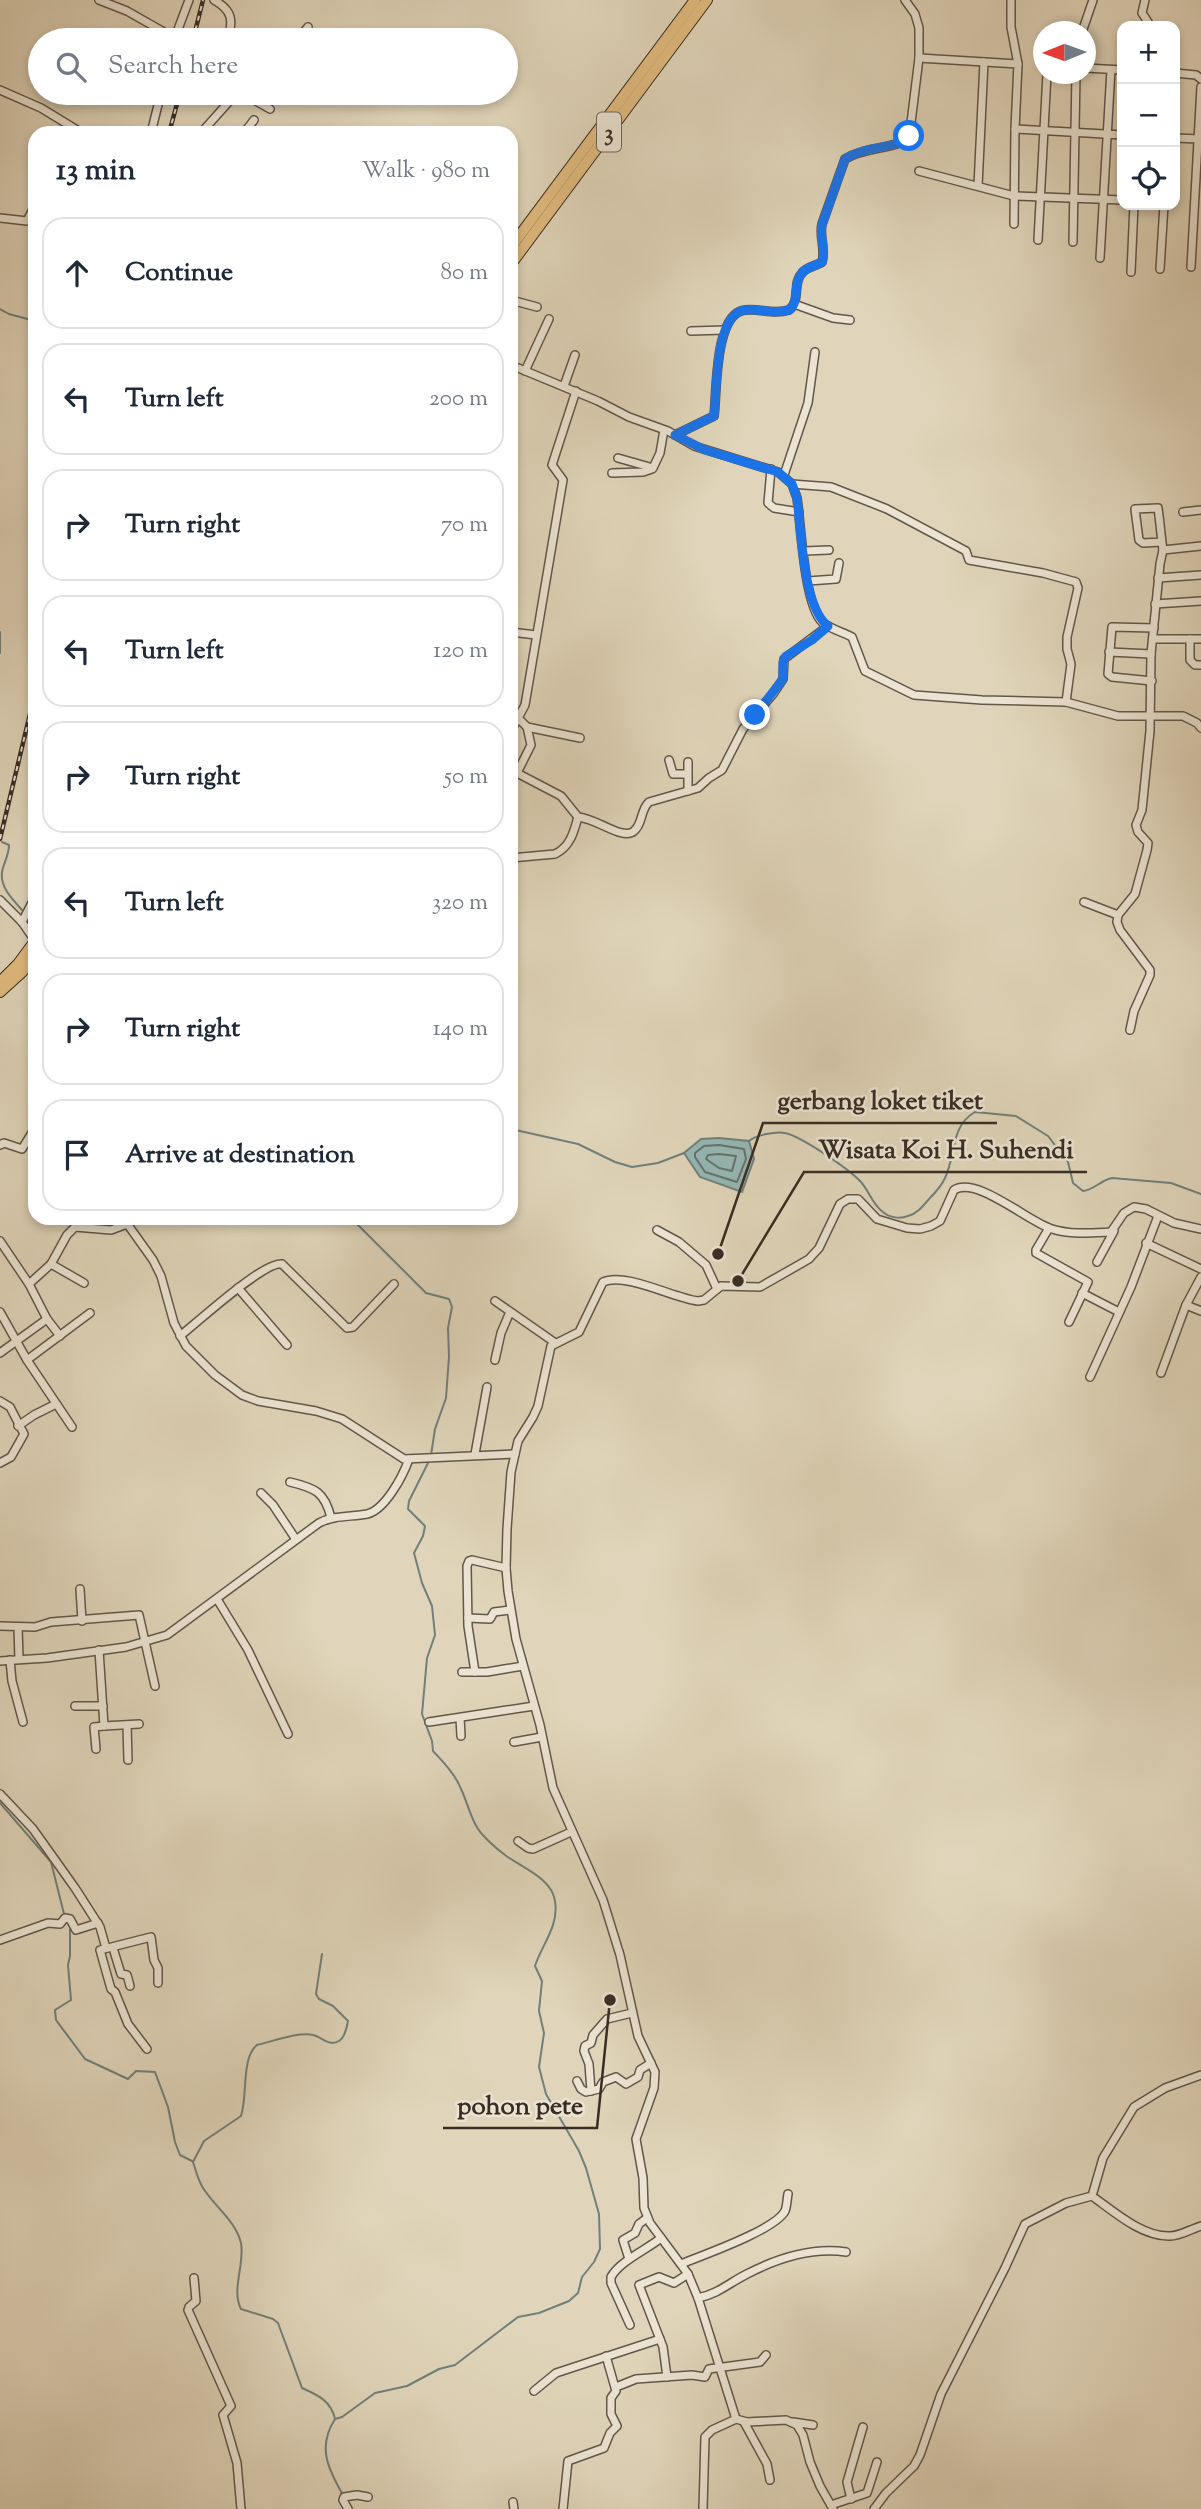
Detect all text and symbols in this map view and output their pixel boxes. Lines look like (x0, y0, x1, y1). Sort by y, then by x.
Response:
north arrow (1033, 21, 1096, 84)
map controls (1117, 21, 1180, 210)
button: + (1117, 21, 1180, 84)
search box (28, 28, 518, 105)
icon: search (52, 48, 90, 86)
text: Search here (108, 48, 238, 85)
button: − (1117, 84, 1180, 147)
road number: 3 (597, 113, 621, 152)
route start (893, 120, 924, 151)
button: locate (1117, 147, 1180, 210)
text: 13 min (56, 150, 136, 193)
text: Walk · 980 m (362, 155, 490, 188)
icon: ahead (58, 254, 96, 292)
text: Continue (125, 255, 233, 292)
text: 80 m (440, 257, 488, 290)
icon: left (58, 380, 96, 418)
text: Turn left (125, 381, 224, 418)
text: 200 m (429, 383, 488, 416)
icon: right (58, 506, 96, 544)
text: Turn right (125, 507, 240, 544)
text: 70 m (441, 509, 488, 542)
icon: left (58, 632, 96, 670)
text: Turn left (125, 633, 224, 670)
text: 120 m (433, 635, 488, 668)
route end (739, 699, 770, 730)
icon: right (58, 758, 96, 796)
text: Turn right (125, 759, 240, 796)
text: 50 m (444, 761, 488, 794)
icon: left (58, 884, 96, 922)
text: Turn left (125, 885, 224, 922)
text: 320 m (432, 887, 488, 920)
icon: right (58, 1010, 96, 1048)
text: Turn right (125, 1011, 240, 1048)
text: 140 m (433, 1013, 488, 1046)
callout: gerbang loket tiket (763, 1076, 997, 1123)
text: gerbang loket tiket (777, 1084, 983, 1121)
callout: Wisata Koi H. Suhendi (804, 1125, 1087, 1172)
text: Wisata Koi H. Suhendi (818, 1133, 1074, 1170)
icon: arrive (58, 1136, 96, 1174)
text: Arrive at destination (125, 1137, 355, 1174)
callout: pohon pete (443, 2081, 597, 2128)
text: pohon pete (457, 2089, 583, 2126)

